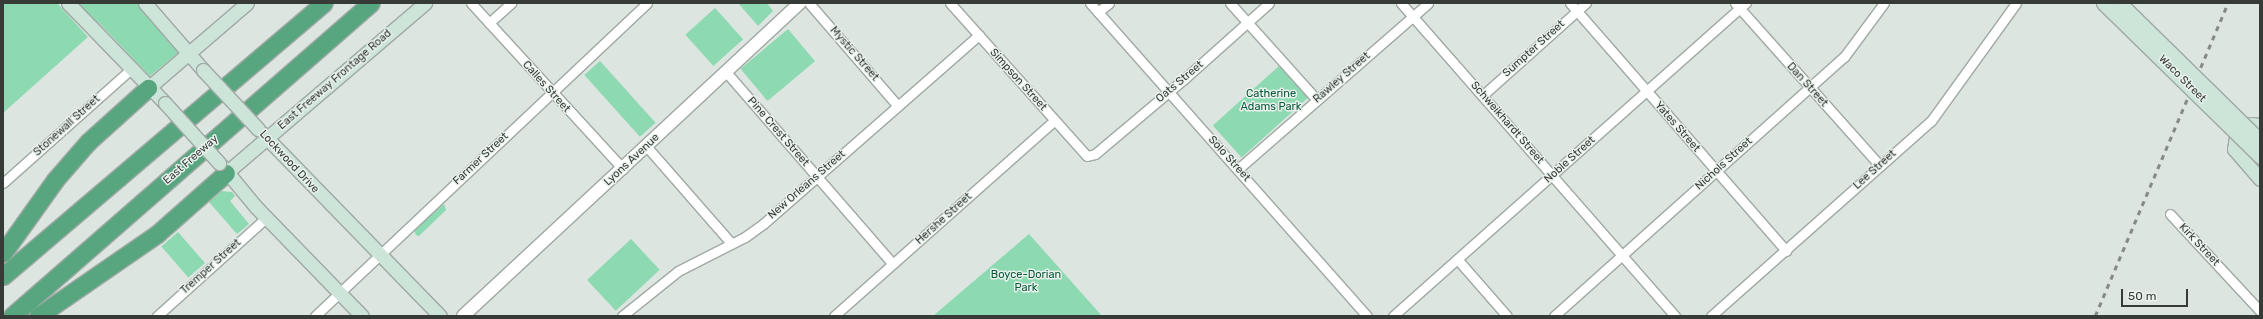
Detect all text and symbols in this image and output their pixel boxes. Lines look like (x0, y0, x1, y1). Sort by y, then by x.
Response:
street label: Sumpter Street (1500, 18, 1568, 80)
street label: Mystic Street (827, 24, 881, 84)
street label: East Freeway Frontage Road (275, 27, 395, 133)
street label: Simpson Street (987, 46, 1049, 114)
street label: Rawley Street (1311, 50, 1373, 106)
street label: Waco Street (2156, 53, 2208, 105)
street label: Calles Street (519, 58, 573, 116)
street label: Oats Street (1154, 58, 1206, 106)
street label: Dan Street (1784, 60, 1830, 110)
street label: Schweikhardt Street (1468, 79, 1546, 167)
park label: Catherine Adams Park (1241, 88, 1301, 114)
street label: Stonewall Street (31, 93, 103, 159)
street label: Pine Crest Street (744, 95, 812, 169)
street label: Yates Street (1651, 99, 1703, 155)
street label: Lockwood Drive (257, 128, 321, 196)
street label: Farmer Street (451, 130, 511, 188)
street label: Lyons Avenue (602, 131, 662, 189)
street label: East Freeway (161, 133, 221, 187)
street label: Solo Street (1205, 134, 1253, 184)
street label: Noble Street (1542, 134, 1598, 186)
street label: Nichols Street (1693, 135, 1755, 193)
street label: Lee Street (1851, 147, 1899, 193)
street label: New Orleans Street (766, 148, 848, 222)
street label: Hershe Street (913, 190, 975, 248)
street label: Kirk Street (2176, 221, 2222, 269)
street label: Tremper Street (178, 236, 244, 298)
park label: Boyce-Dorian Park (991, 269, 1061, 295)
scale bar (2123, 281, 2190, 307)
text: 50 m (2128, 289, 2156, 303)

